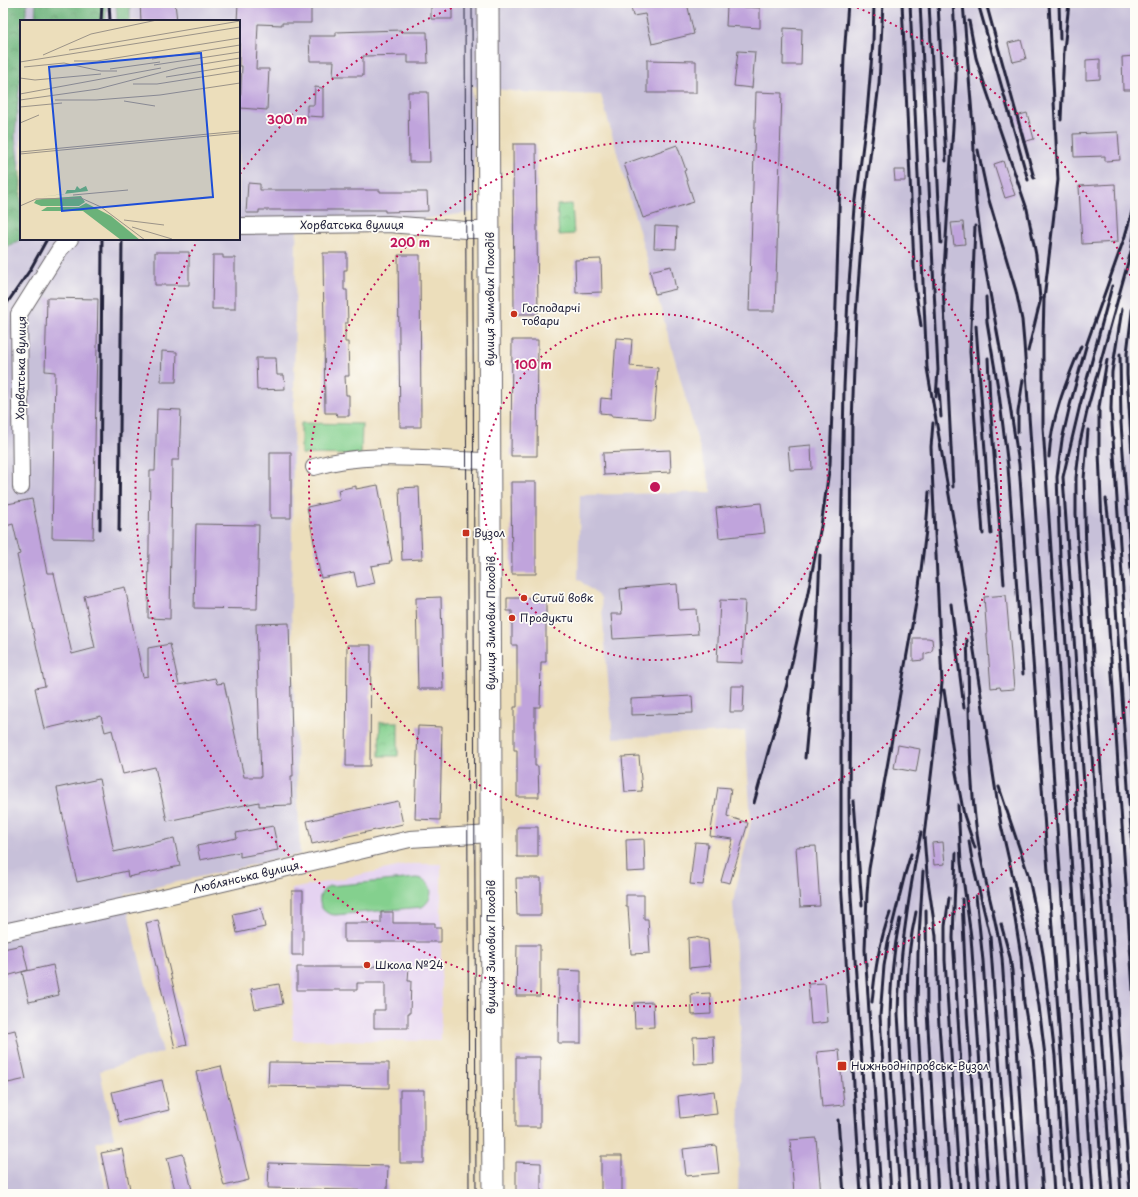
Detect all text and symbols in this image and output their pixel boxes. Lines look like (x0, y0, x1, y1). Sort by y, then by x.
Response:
inset map (20, 20, 240, 240)
text: 300 m (267, 110, 307, 128)
street label: Хорватська вулиця (300, 216, 404, 233)
street label: вулиця Зимових Походів (481, 231, 498, 366)
text: 200 m (390, 233, 430, 251)
place label: Господарчі товари (522, 299, 580, 329)
marker: Господарчі товари (509, 309, 519, 319)
street label: Хорватська вулиця (11, 316, 30, 420)
text: 100 m (514, 355, 552, 373)
centre of rings (648, 480, 662, 494)
place label: Вузол (474, 524, 505, 541)
marker: Вузол (461, 528, 471, 538)
street label: вулиця Зимових Походів (482, 555, 499, 690)
place label: Ситий вовк (532, 589, 594, 606)
marker: Ситий вовк (519, 593, 529, 603)
place label: Продукти (520, 609, 573, 626)
marker: Продукти (507, 613, 517, 623)
street label: Люблянська вулиця (191, 856, 301, 897)
street label: вулиця Зимових Походів (482, 879, 499, 1014)
place label: Школа №24 (375, 956, 443, 973)
marker: Школа №24 (362, 960, 372, 970)
place label: Нижньодніпровськ-Вузол (851, 1057, 989, 1074)
marker: Нижньодніпровськ-Вузол (836, 1060, 848, 1072)

